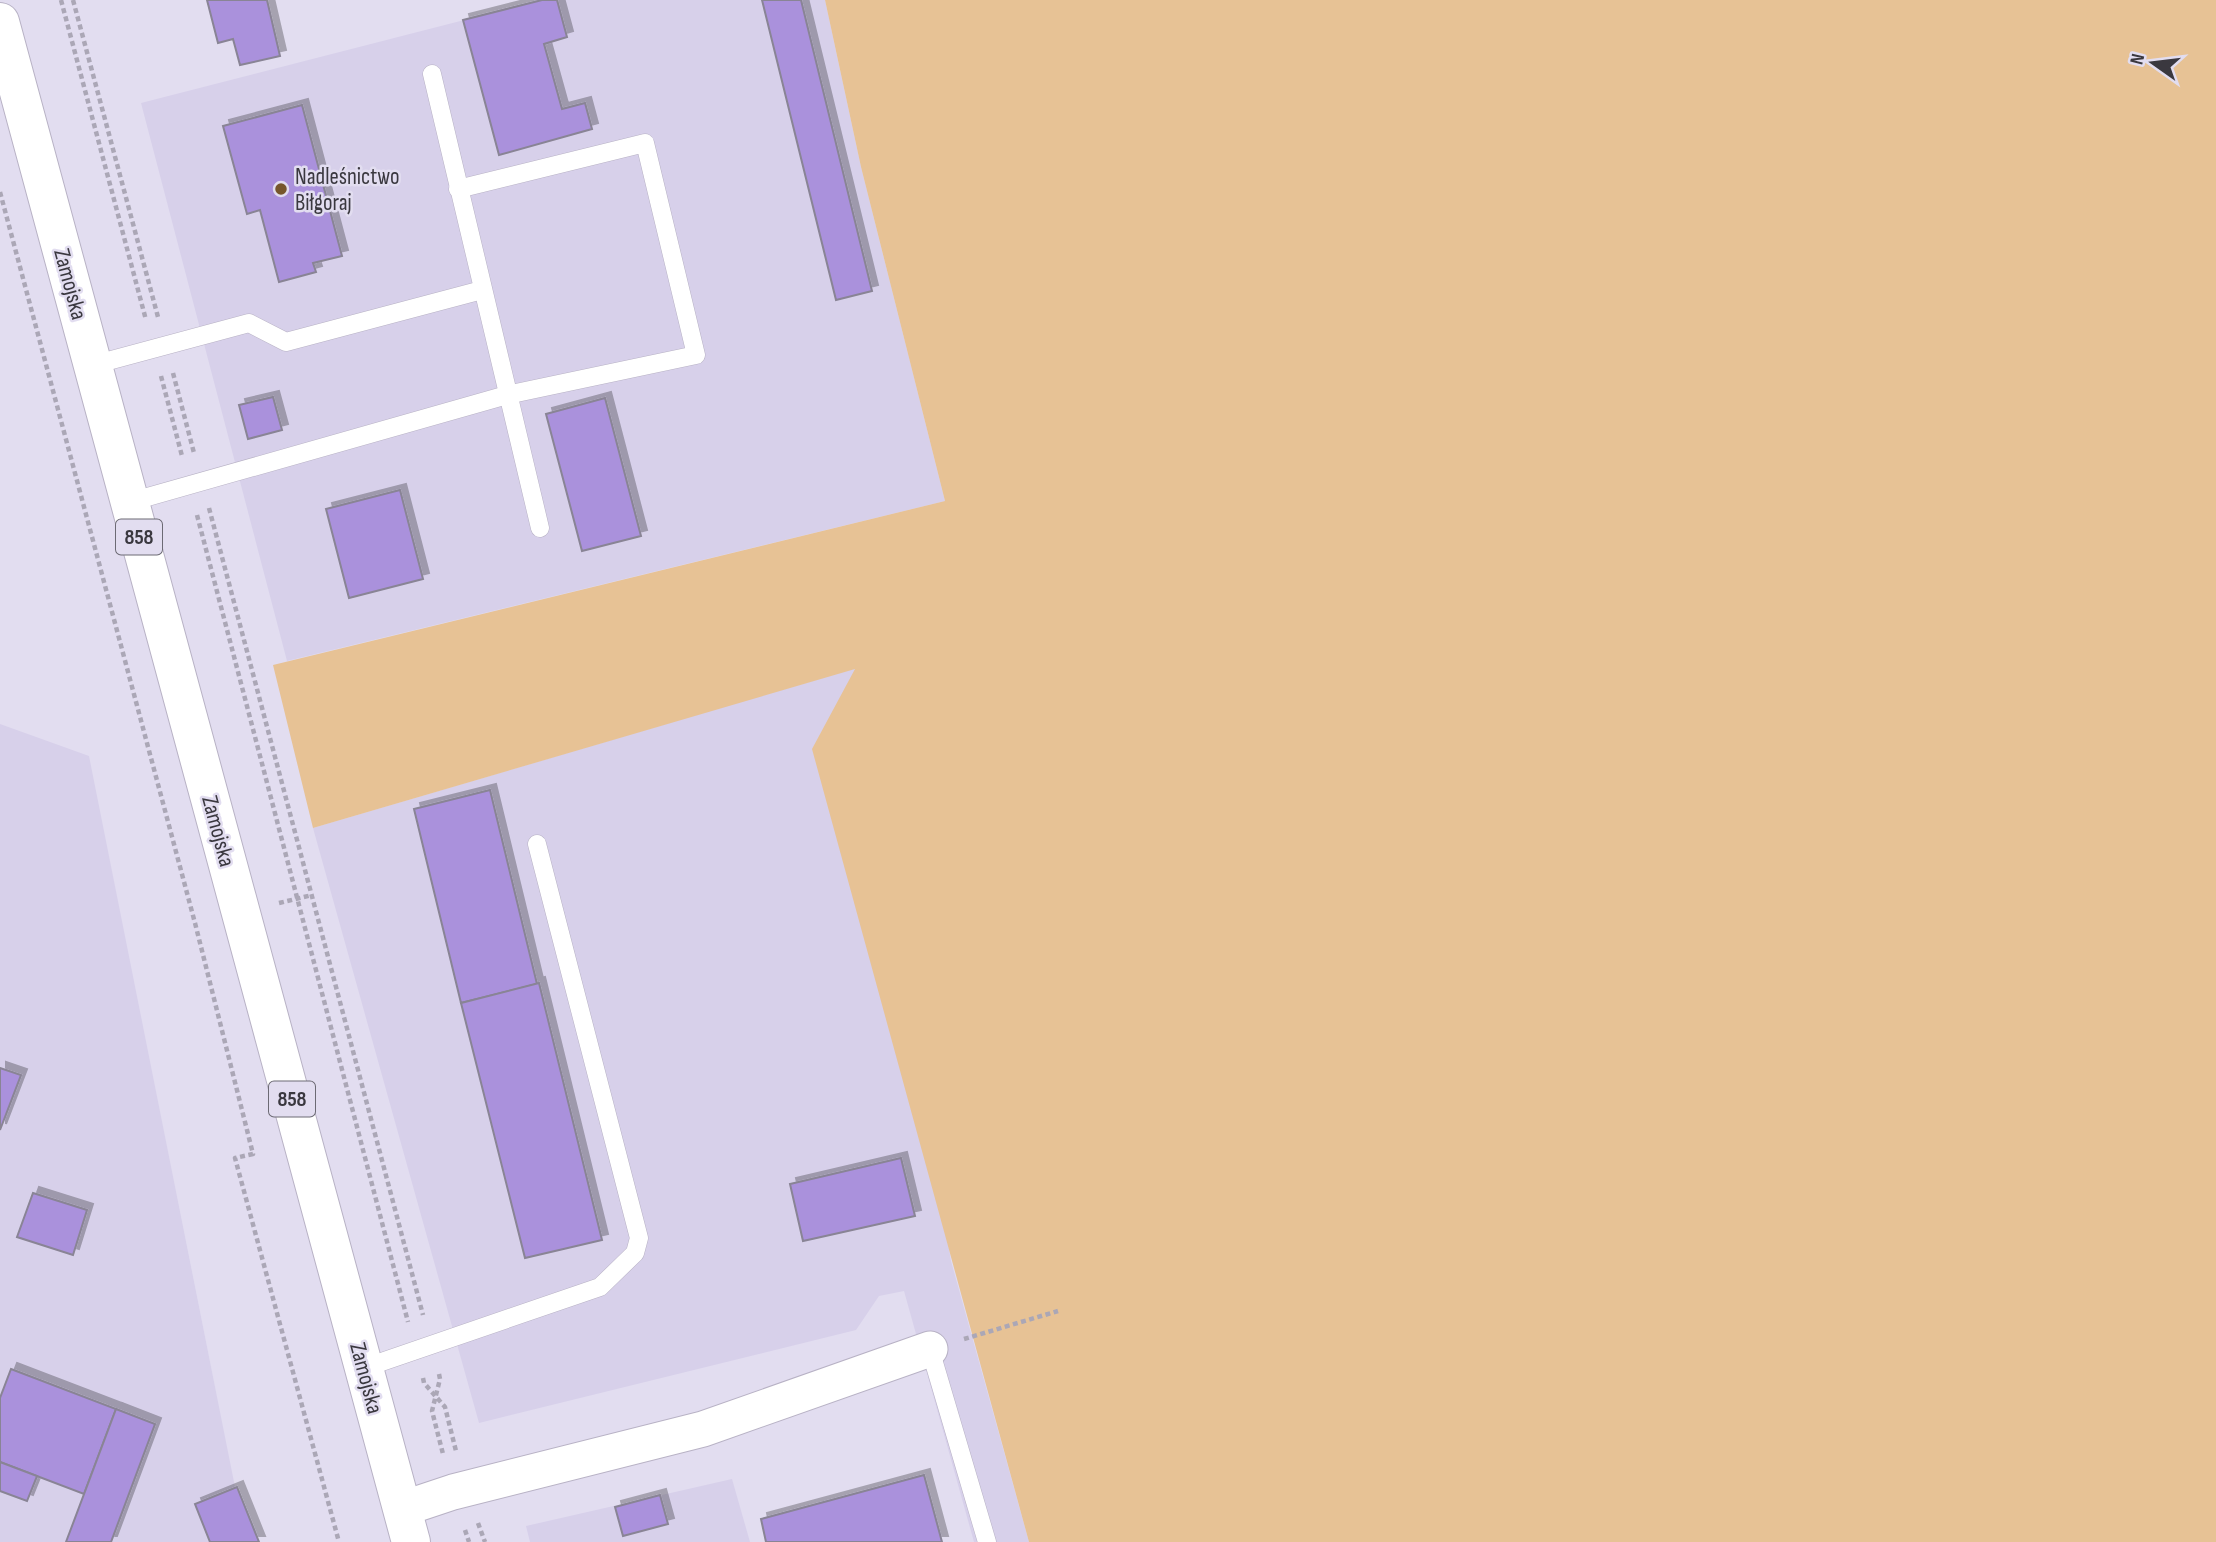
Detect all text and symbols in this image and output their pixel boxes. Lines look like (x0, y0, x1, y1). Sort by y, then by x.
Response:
north arrow (2118, 28, 2188, 98)
text: N (2126, 52, 2150, 67)
place label: Nadleśnictwo Biłgoraj (295, 163, 400, 217)
marker: Nadleśnictwo Biłgoraj (273, 181, 289, 197)
street label: Zamojska (47, 246, 93, 323)
road number: 858 (116, 520, 162, 554)
street label: Zamojska (195, 793, 241, 870)
road number: 858 (269, 1082, 315, 1116)
street label: Zamojska (343, 1340, 389, 1417)

